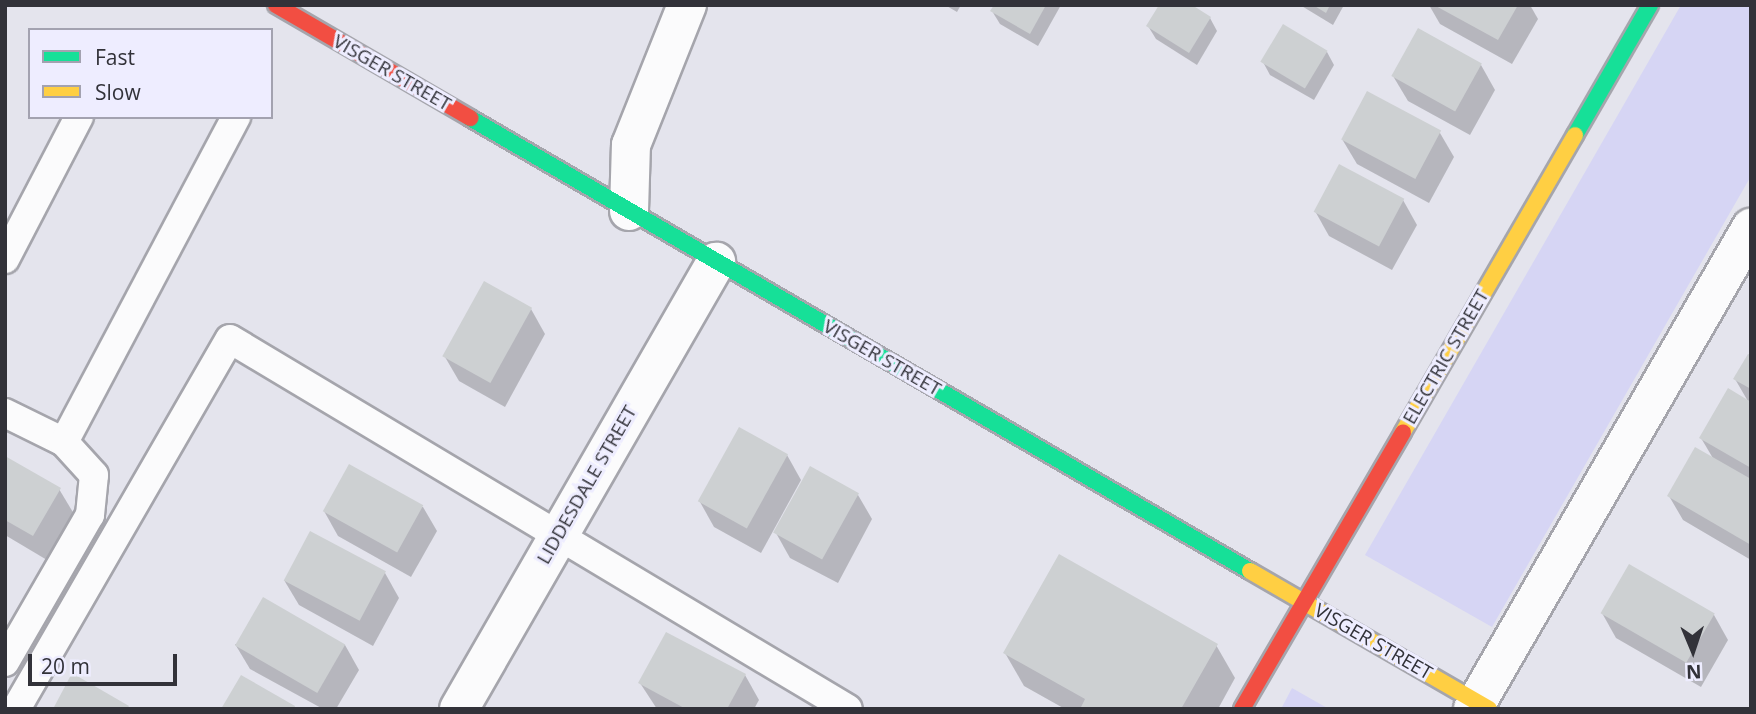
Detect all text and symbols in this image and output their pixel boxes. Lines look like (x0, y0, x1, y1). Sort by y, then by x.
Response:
legend (28, 28, 273, 119)
street label: VISGER STREET (329, 30, 455, 116)
text: Fast (95, 43, 135, 71)
text: Slow (95, 78, 141, 106)
street label: ELECTRIC STREET (1398, 286, 1494, 428)
street label: VISGER STREET (819, 315, 945, 401)
street label: LIDDESDALE STREET (532, 402, 642, 568)
street label: VISGER STREET (1310, 599, 1436, 685)
north arrow (1658, 616, 1728, 686)
scale bar (32, 640, 180, 684)
text: 20 m (41, 652, 90, 680)
text: N (1686, 659, 1702, 685)

